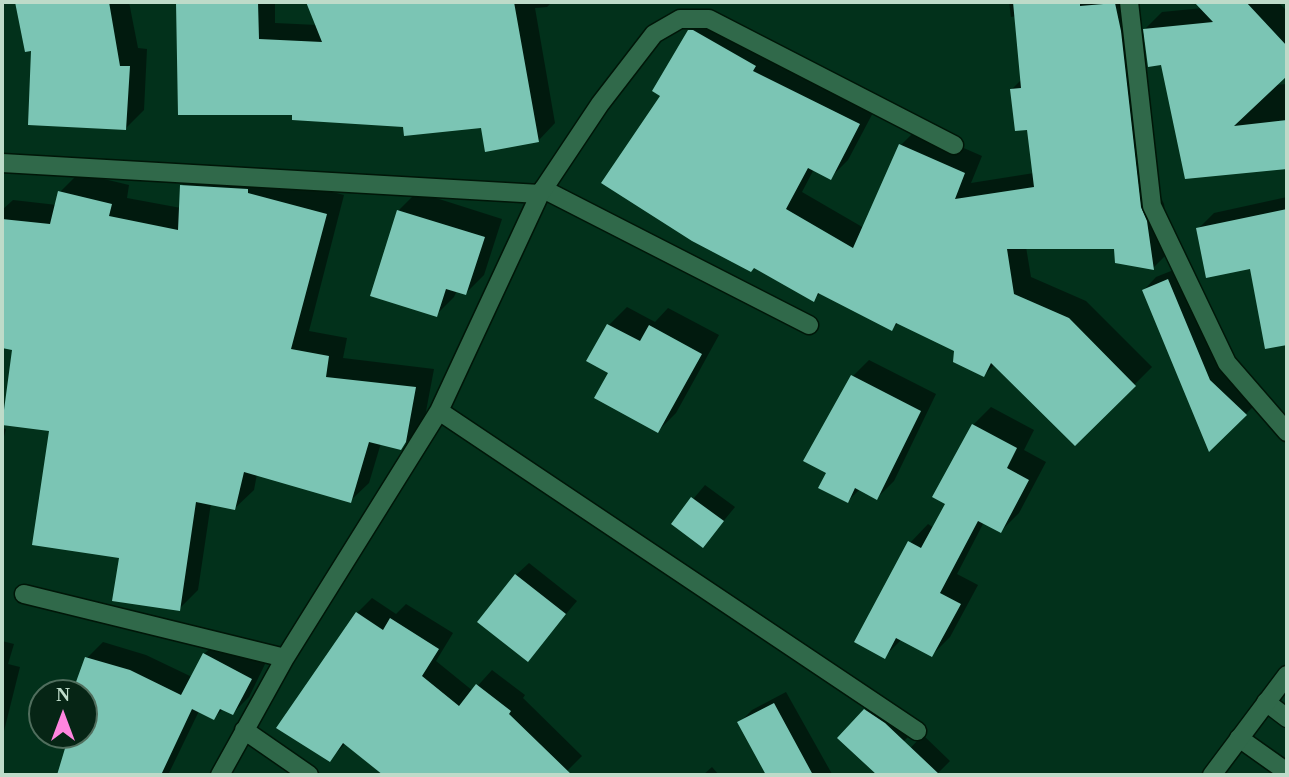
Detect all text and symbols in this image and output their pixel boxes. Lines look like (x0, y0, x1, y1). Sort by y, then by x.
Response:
north arrow (28, 679, 98, 749)
text: N (56, 684, 70, 705)

